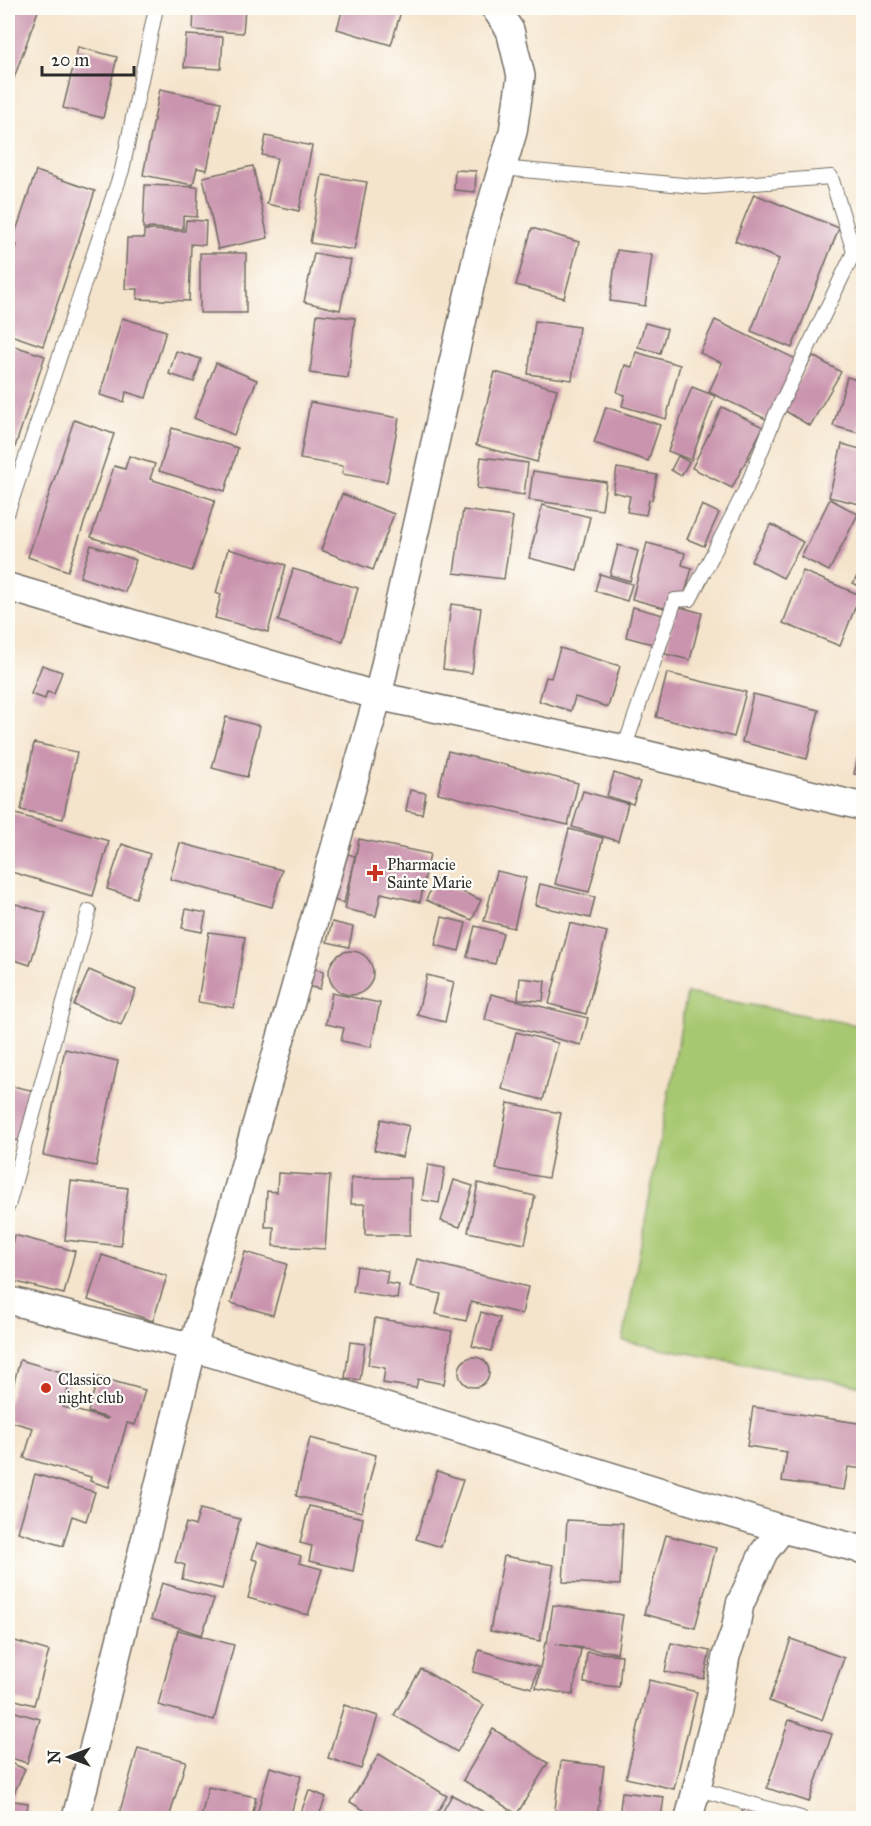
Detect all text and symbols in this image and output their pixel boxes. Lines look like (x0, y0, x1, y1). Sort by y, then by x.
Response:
scale bar (42, 39, 134, 77)
text: 20 m (51, 49, 89, 71)
place label: Pharmacie Sainte Marie (387, 855, 472, 892)
marker: Pharmacie Sainte Marie (368, 866, 382, 880)
place label: Classico night club (58, 1370, 124, 1408)
marker: Classico night club (39, 1381, 53, 1395)
north arrow (39, 1727, 99, 1787)
text: N (45, 1750, 64, 1764)

